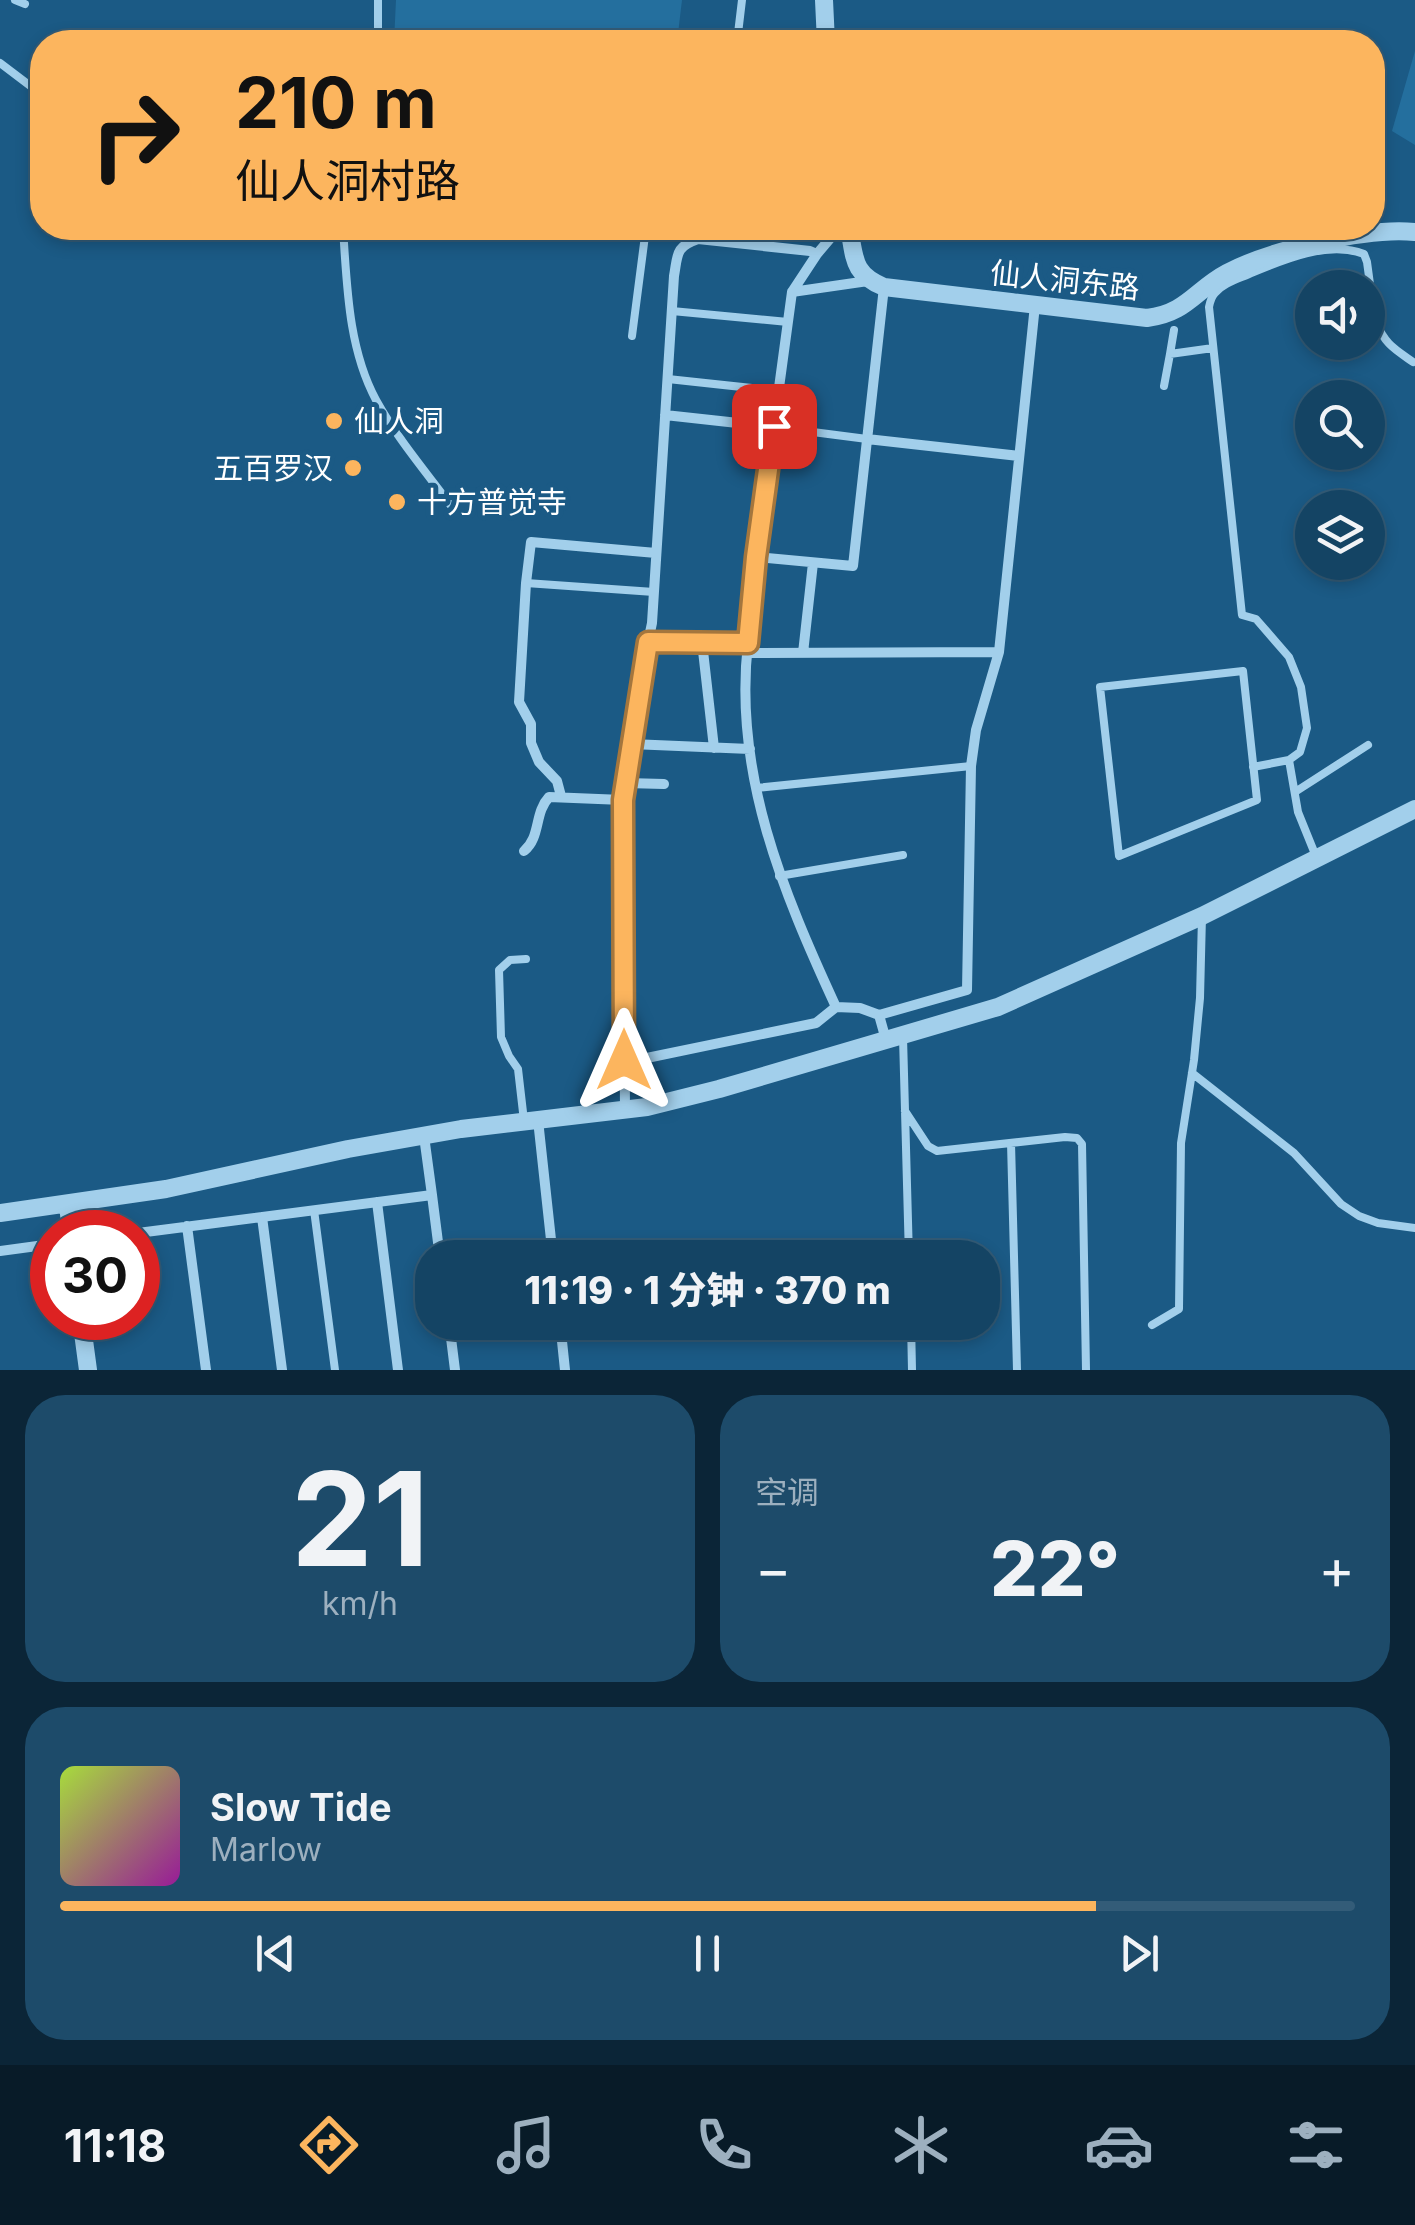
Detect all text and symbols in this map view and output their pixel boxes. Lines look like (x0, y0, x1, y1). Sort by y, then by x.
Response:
text: 210 m (235, 60, 437, 145)
icon: right (70, 70, 200, 200)
text: 仙人洞村路 (235, 153, 460, 208)
street label: 仙人洞东路 (989, 254, 1141, 306)
map controls (1295, 270, 1385, 580)
button: sound (1295, 270, 1385, 360)
button: search (1295, 380, 1385, 470)
pin (732, 384, 817, 469)
icon: arrive (747, 399, 802, 454)
place label: 仙人洞 (354, 403, 444, 439)
marker: 仙人洞 (323, 410, 345, 432)
place label: 五百罗汉 (213, 450, 333, 486)
marker: 五百罗汉 (342, 457, 364, 479)
place label: 十方普觉寺 (417, 484, 567, 520)
button: layers (1295, 490, 1385, 580)
marker: 十方普觉寺 (386, 491, 408, 513)
position arrow (572, 1008, 676, 1112)
speed limit sign: 30 (30, 1210, 160, 1340)
text: 11:19 · 1 分钟 · 370 m (524, 1267, 891, 1313)
text: 21 (291, 1440, 429, 1597)
text: 空调 (755, 1473, 819, 1512)
text: 22° (990, 1523, 1120, 1614)
text: − (755, 1536, 791, 1602)
text: + (1319, 1536, 1355, 1602)
text: km/h (322, 1584, 398, 1623)
text: Slow Tide (210, 1784, 392, 1830)
text: Marlow (210, 1830, 322, 1869)
icon: previous (248, 1926, 303, 1981)
icon: pause (680, 1926, 735, 1981)
icon: next (1112, 1926, 1167, 1981)
icon: directions (294, 2110, 364, 2180)
icon: music (491, 2110, 561, 2180)
icon: phone (689, 2110, 759, 2180)
icon: climate (886, 2110, 956, 2180)
icon: car (1084, 2110, 1154, 2180)
icon: filters (1281, 2110, 1351, 2180)
text: 11:18 (64, 2118, 166, 2173)

